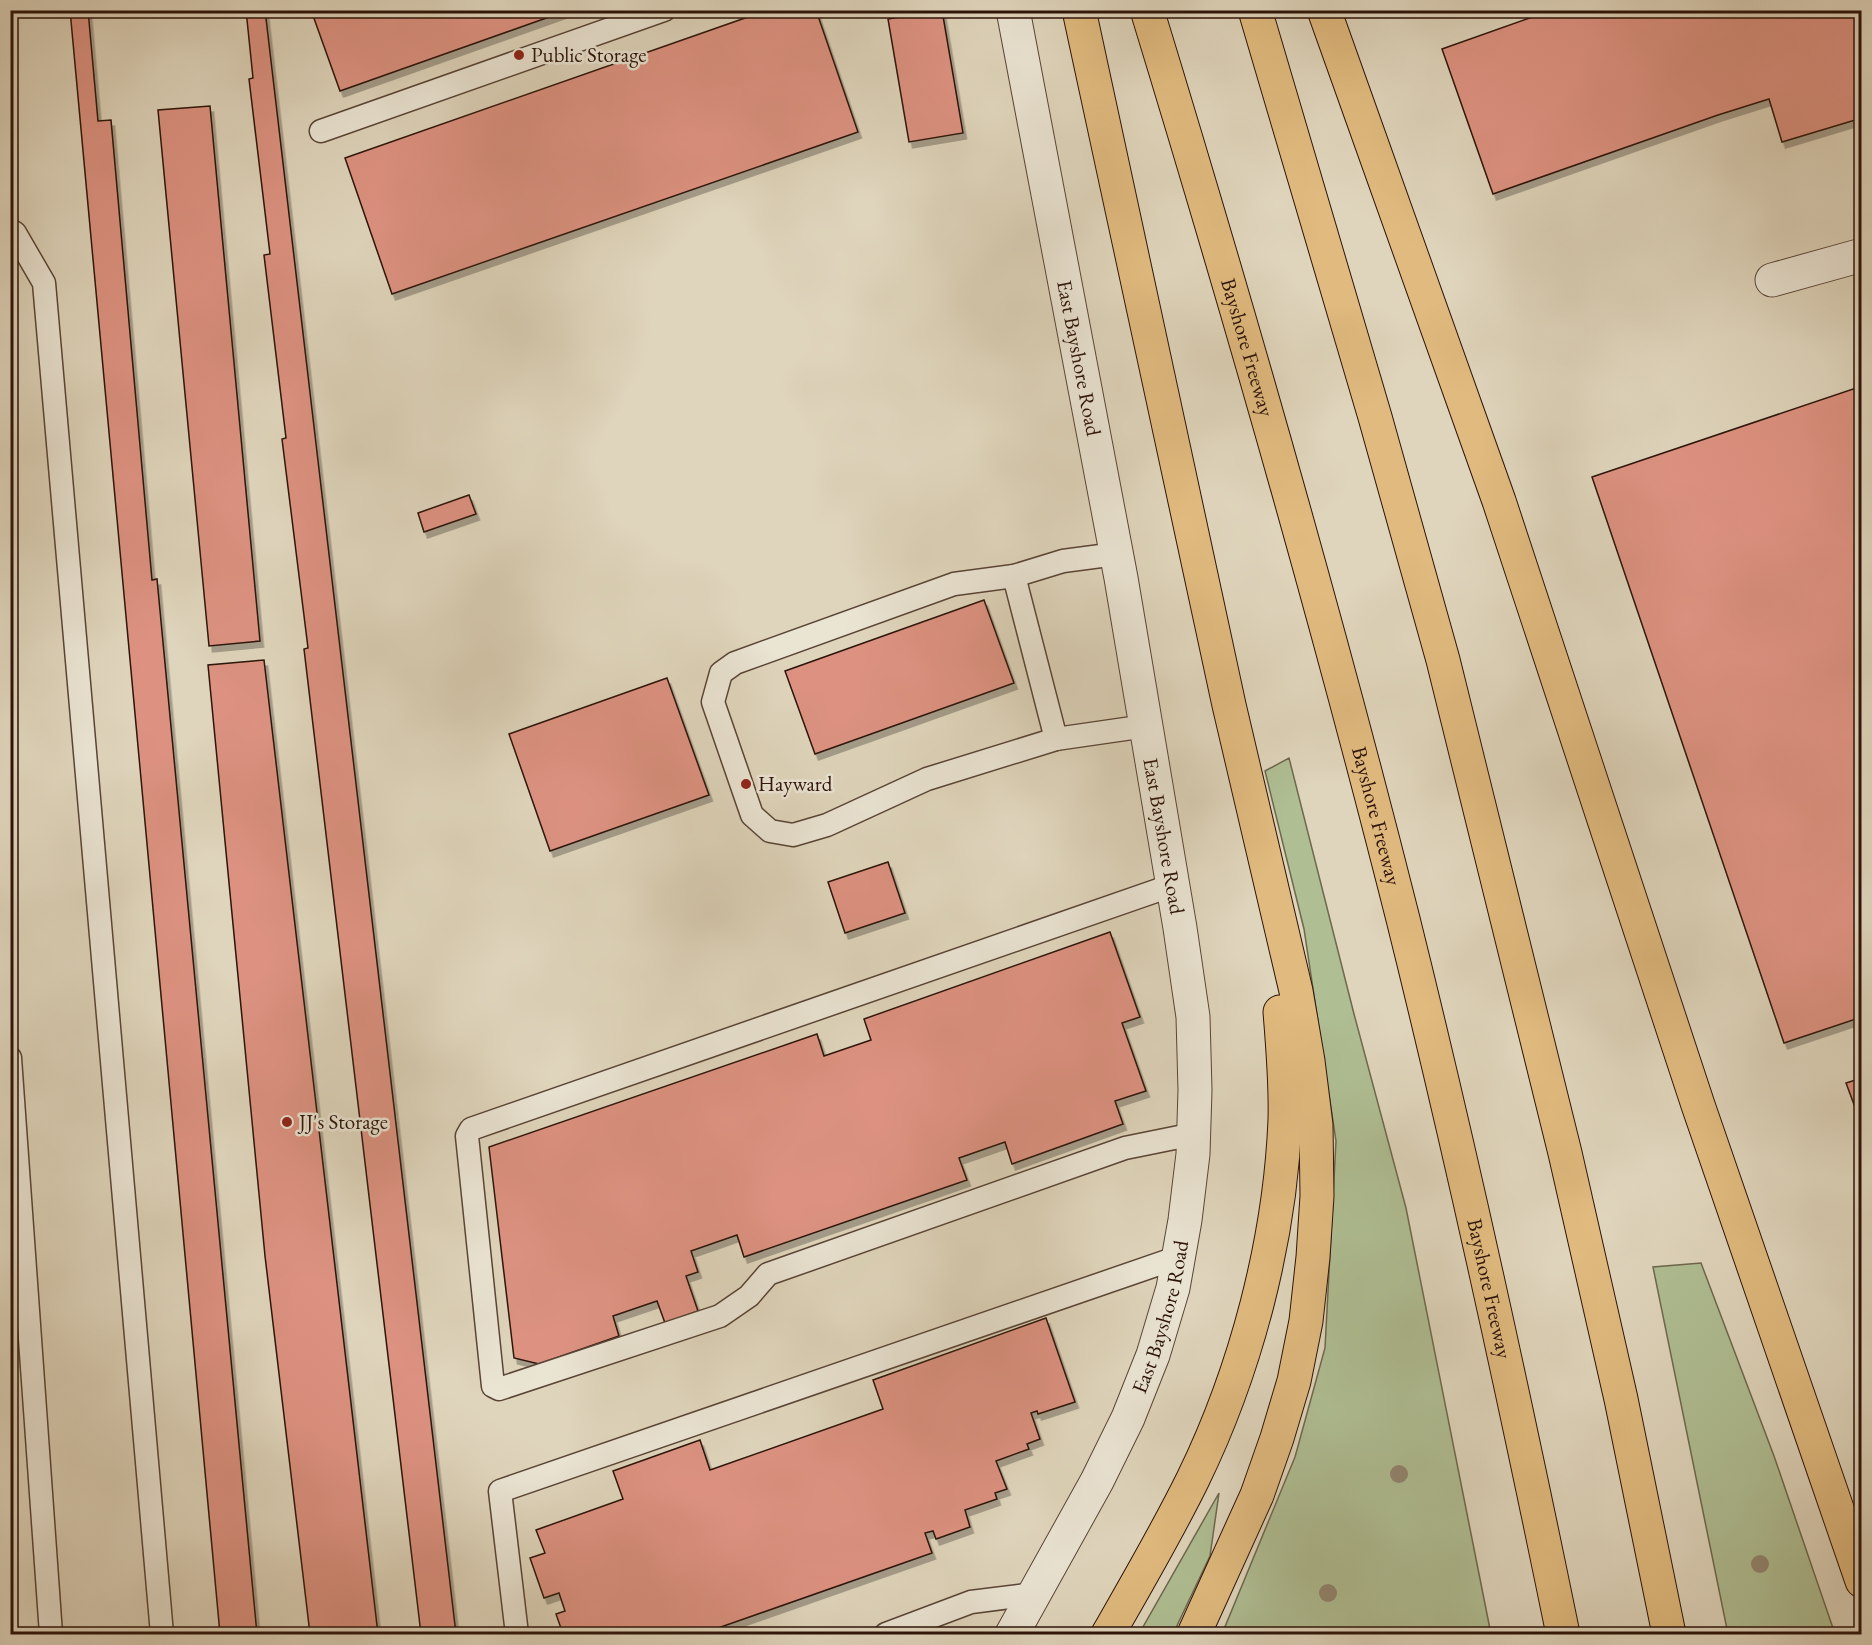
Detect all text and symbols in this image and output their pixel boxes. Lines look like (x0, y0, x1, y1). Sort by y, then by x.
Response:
place label: Public Storage (531, 41, 647, 68)
marker: Public Storage (512, 48, 526, 62)
street label: Bayshore Freeway (1215, 275, 1281, 420)
street label: East Bayshore Road (1051, 278, 1108, 439)
street label: Bayshore Freeway (1346, 743, 1408, 889)
street label: East Bayshore Road (1137, 756, 1192, 917)
place label: Hayward (758, 770, 833, 797)
marker: Hayward (739, 777, 753, 791)
place label: JJ's Storage (297, 1108, 388, 1135)
marker: JJ's Storage (280, 1115, 294, 1129)
street label: Bayshore Freeway (1461, 1216, 1519, 1362)
street label: East Bayshore Road (1125, 1238, 1194, 1397)

